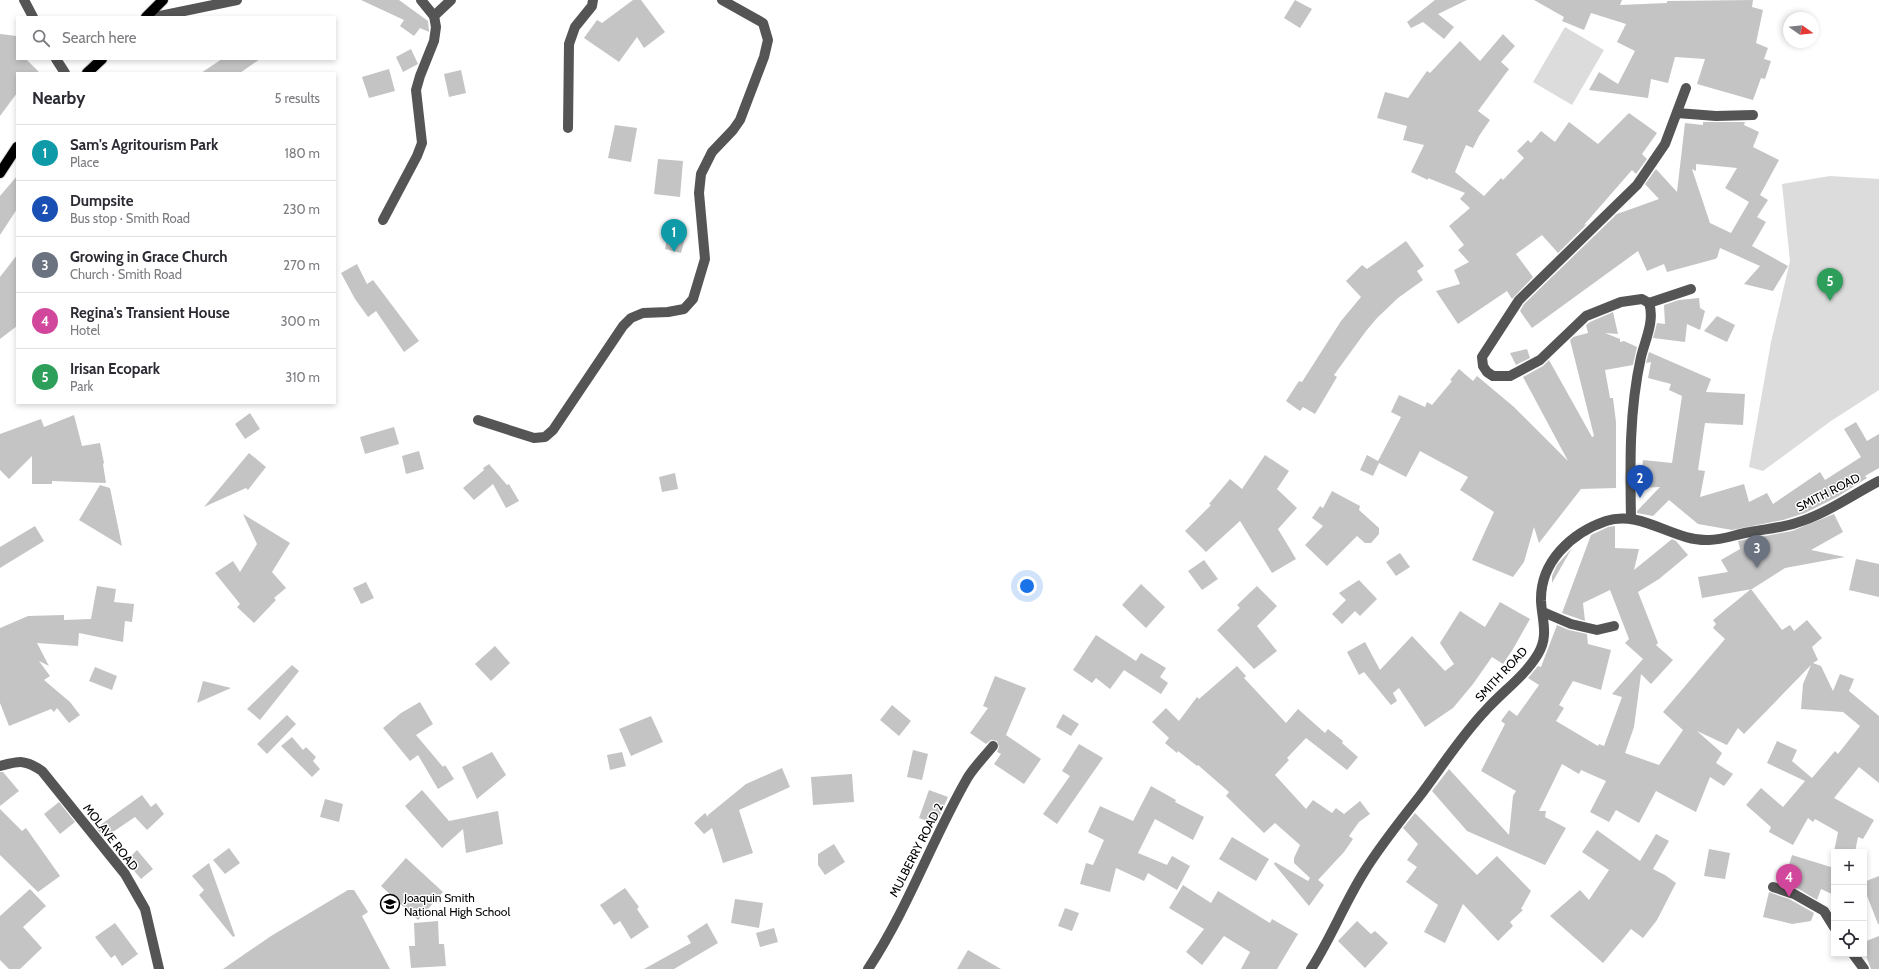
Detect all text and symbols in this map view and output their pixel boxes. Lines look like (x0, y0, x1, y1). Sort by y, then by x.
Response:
north arrow (1783, 12, 1819, 48)
search box (16, 16, 336, 60)
icon: search (30, 27, 52, 49)
text: Search here (62, 29, 137, 47)
text: Nearby (32, 88, 85, 108)
text: 5 results (274, 90, 320, 106)
text: Sam's Agritourism Park (70, 136, 218, 154)
text: 1 (43, 145, 47, 161)
text: 180 m (284, 145, 320, 161)
text: Place (70, 154, 99, 170)
text: Dumpsite (70, 192, 133, 210)
text: 2 (42, 201, 48, 217)
text: 230 m (283, 201, 320, 217)
text: Bus stop · Smith Road (70, 210, 190, 226)
pin: 1 (661, 219, 687, 252)
text: Growing in Grace Church (70, 248, 228, 266)
text: 3 (41, 257, 49, 273)
text: 270 m (283, 257, 320, 273)
text: Church · Smith Road (70, 266, 182, 282)
pin: 5 (1817, 268, 1843, 301)
text: Regina's Transient House (70, 304, 230, 322)
text: 4 (41, 313, 49, 329)
text: 300 m (280, 313, 320, 329)
text: Hotel (70, 322, 100, 338)
text: Irisan Ecopark (70, 360, 160, 378)
text: 5 (42, 369, 48, 385)
text: 310 m (285, 369, 320, 385)
text: Park (70, 378, 93, 394)
pin: 2 (1627, 465, 1653, 498)
street label: SMITH ROAD (1794, 469, 1863, 515)
pin: 3 (1744, 535, 1770, 568)
your location (1017, 576, 1037, 596)
street label: SMITH ROAD (1472, 643, 1530, 705)
street label: MOLAVE ROAD (80, 801, 142, 874)
street label: MULBERRY ROAD 2 (886, 801, 946, 899)
map controls (1831, 849, 1867, 957)
button: + (1831, 849, 1867, 885)
pin: 4 (1776, 864, 1802, 897)
button: − (1831, 885, 1867, 921)
place label: Joaquin Smith National High School (403, 890, 510, 919)
school or university icon: Joaquin Smith National High School (379, 893, 401, 915)
button: locate (1831, 921, 1867, 957)

